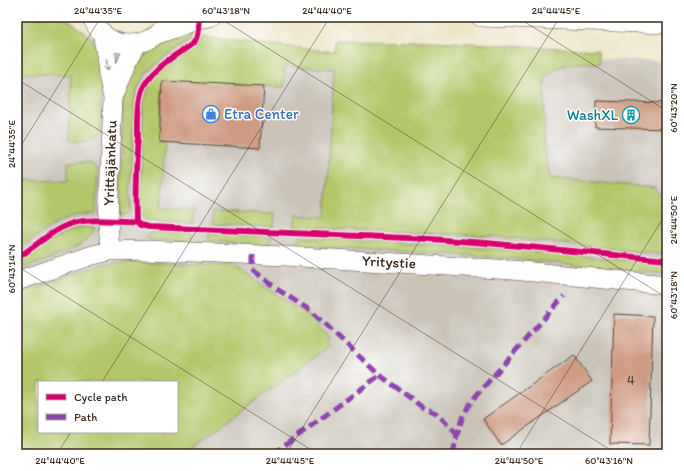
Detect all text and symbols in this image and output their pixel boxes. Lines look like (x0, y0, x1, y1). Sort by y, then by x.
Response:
text: 24°44'35"E (74, 4, 122, 17)
text: 60°43'18"N (202, 4, 250, 17)
text: 24°44'40"E (302, 4, 352, 17)
text: 24°44'45"E (532, 4, 581, 17)
one-way arrow (103, 58, 110, 71)
text: 60°43'20"N (667, 83, 680, 133)
shop icon: Etra Center (201, 104, 221, 124)
place label: Etra Center (224, 105, 299, 123)
building icon: WashXL (621, 105, 641, 125)
place label: WashXL (567, 106, 618, 124)
text: 24°44'35"E (5, 120, 18, 168)
street label: Yrittäjänkatu (100, 120, 120, 206)
text: 24°44'50"E (667, 195, 680, 244)
text: 60°43'14"N (5, 244, 18, 293)
street label: Yritystie (362, 252, 416, 272)
text: 60°43'18"N (667, 271, 680, 319)
house number: 4 (627, 373, 635, 388)
legend (38, 381, 178, 433)
text: Cycle path (74, 390, 128, 404)
text: Path (74, 410, 97, 424)
text: 24°44'40"E (35, 454, 85, 467)
text: 24°44'45"E (266, 454, 315, 467)
text: 24°44'50"E (495, 454, 544, 467)
text: 60°43'16"N (585, 454, 633, 467)

